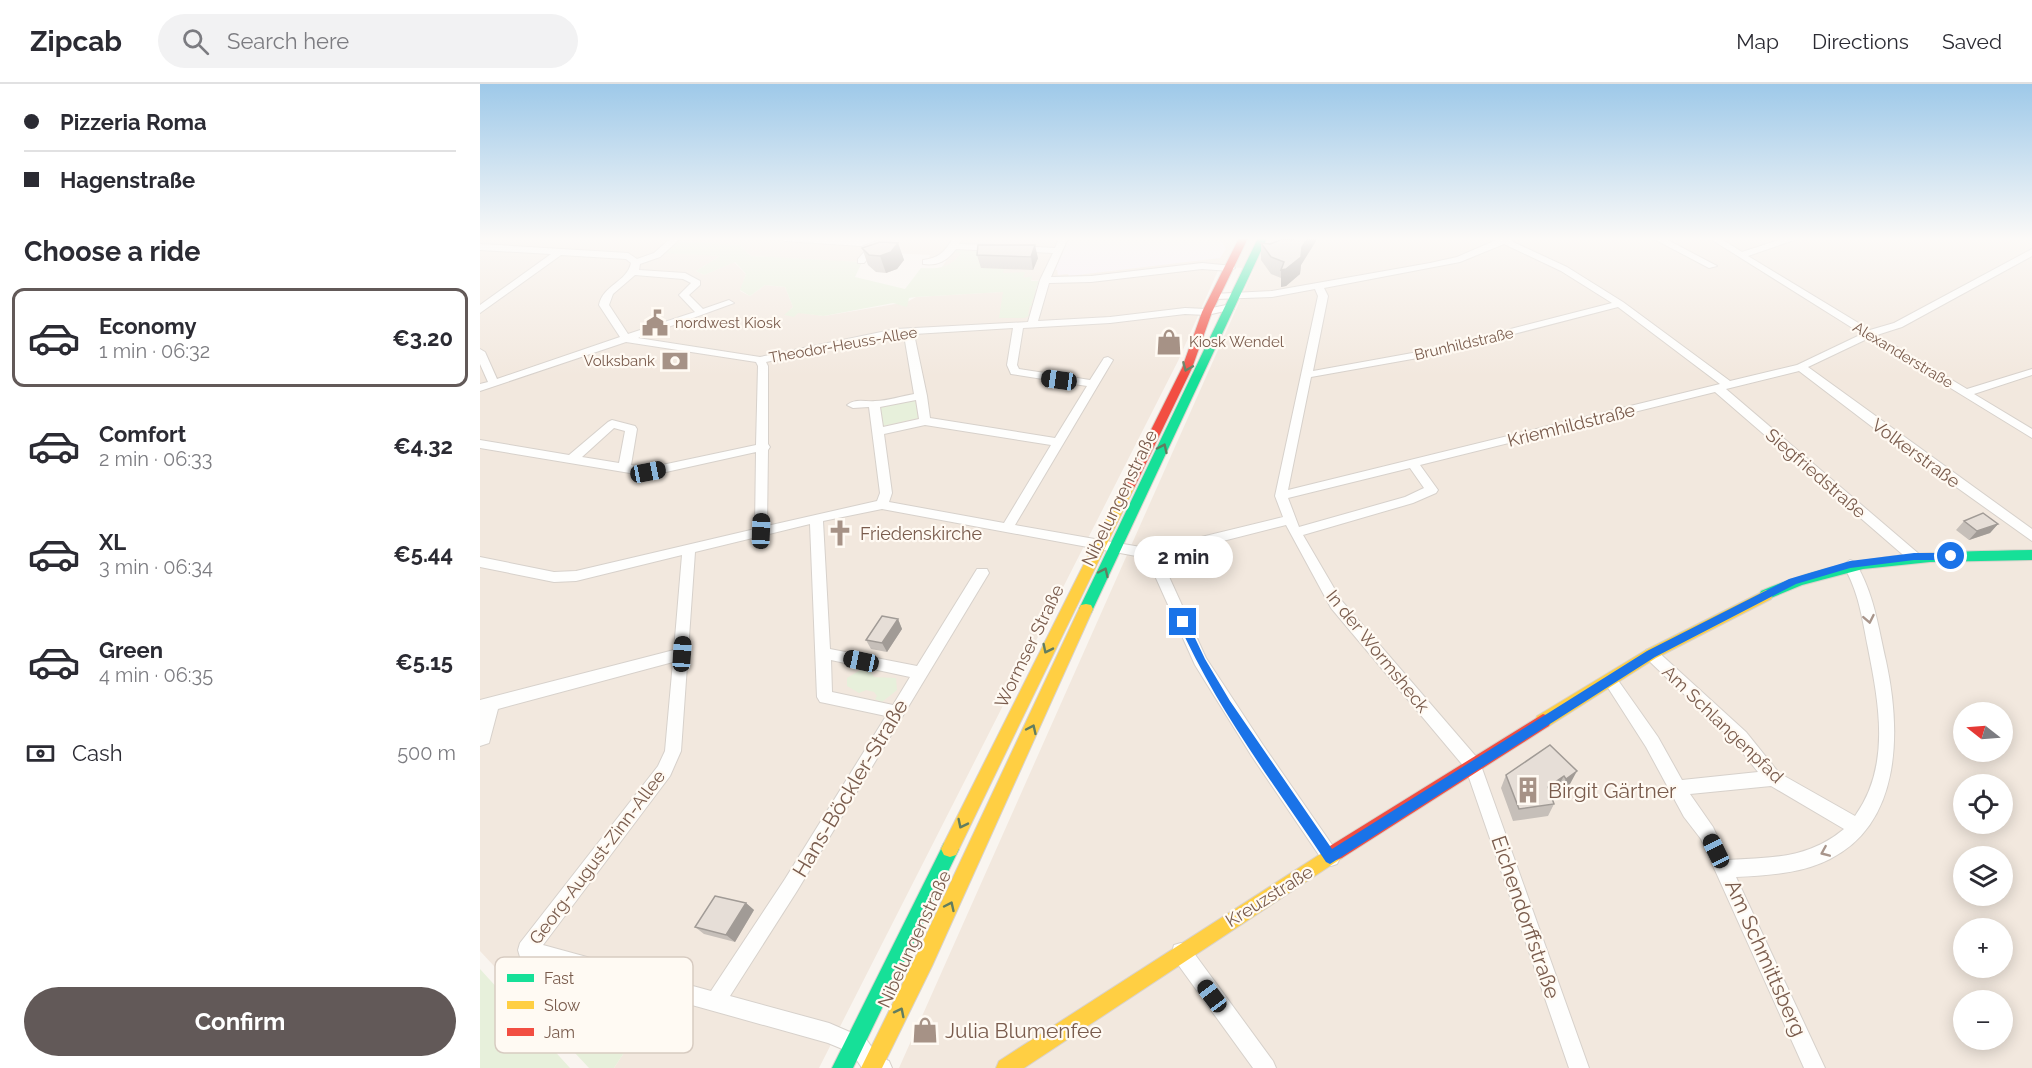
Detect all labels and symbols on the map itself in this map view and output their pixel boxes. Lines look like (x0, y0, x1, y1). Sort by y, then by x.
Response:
public building icon: nordwest Kiosk (640, 308, 670, 338)
place label: nordwest Kiosk (675, 314, 781, 332)
street label: Alexanderstraße (1850, 318, 1956, 392)
street label: Theodor-Heuss-Allee (767, 323, 919, 367)
street label: Brunhildstraße (1413, 324, 1515, 364)
shop icon: Kiosk Wendel (1154, 327, 1184, 357)
place label: Kiosk Wendel (1189, 333, 1285, 351)
bank icon: Volksbank (660, 346, 690, 376)
place label: Volksbank (583, 352, 655, 370)
one-way arrow (1182, 360, 1194, 371)
car (1040, 369, 1078, 391)
street label: Kriemhildstraße (1505, 399, 1637, 451)
street label: Volkerstraße (1868, 414, 1965, 492)
street label: Siegfriedstraße (1762, 424, 1871, 522)
street label: Nibelungenstraße (1077, 426, 1161, 570)
one-way arrow (1155, 444, 1167, 455)
car (629, 460, 667, 484)
car (751, 513, 771, 549)
church icon: Friedenskirche (825, 518, 855, 548)
place label: Friedenskirche (860, 523, 983, 544)
callout: 2 min (1134, 535, 1232, 577)
route start (1937, 542, 1964, 569)
one-way arrow (1096, 567, 1108, 578)
street label: Wormser Straße (990, 581, 1068, 711)
street label: In der Wormsheck (1322, 586, 1434, 717)
route end (1169, 608, 1196, 635)
one-way arrow (1862, 614, 1875, 624)
car (672, 635, 692, 673)
one-way arrow (1043, 642, 1055, 653)
car (842, 648, 880, 674)
street label: Am Schlangenpfad (1658, 661, 1788, 787)
street label: Hans-Böckler-Straße (787, 695, 913, 881)
north arrow (1953, 702, 2013, 762)
one-way arrow (1024, 724, 1036, 735)
street label: Georg-August-Zinn-Allee (525, 766, 670, 948)
building icon: Birgit Gärtner (1513, 775, 1543, 805)
place label: Birgit Gärtner (1548, 778, 1677, 803)
one-way arrow (957, 818, 969, 829)
car (1700, 831, 1732, 871)
street label: Eichendorffstraße (1486, 832, 1566, 1002)
one-way arrow (1820, 845, 1831, 857)
street label: Kreuzstraße (1221, 861, 1317, 931)
street label: Nibelungenstraße (873, 867, 955, 1011)
street label: Am Schmittsberg (1720, 876, 1812, 1040)
one-way arrow (943, 901, 955, 912)
legend (495, 957, 693, 1053)
text: Fast (544, 969, 575, 988)
car (1194, 976, 1230, 1016)
text: Slow (544, 996, 580, 1015)
one-way arrow (893, 1008, 904, 1018)
shop icon: Julia Blumenfee (910, 1015, 940, 1045)
place label: Julia Blumenfee (945, 1018, 1102, 1043)
text: Jam (544, 1023, 575, 1042)

